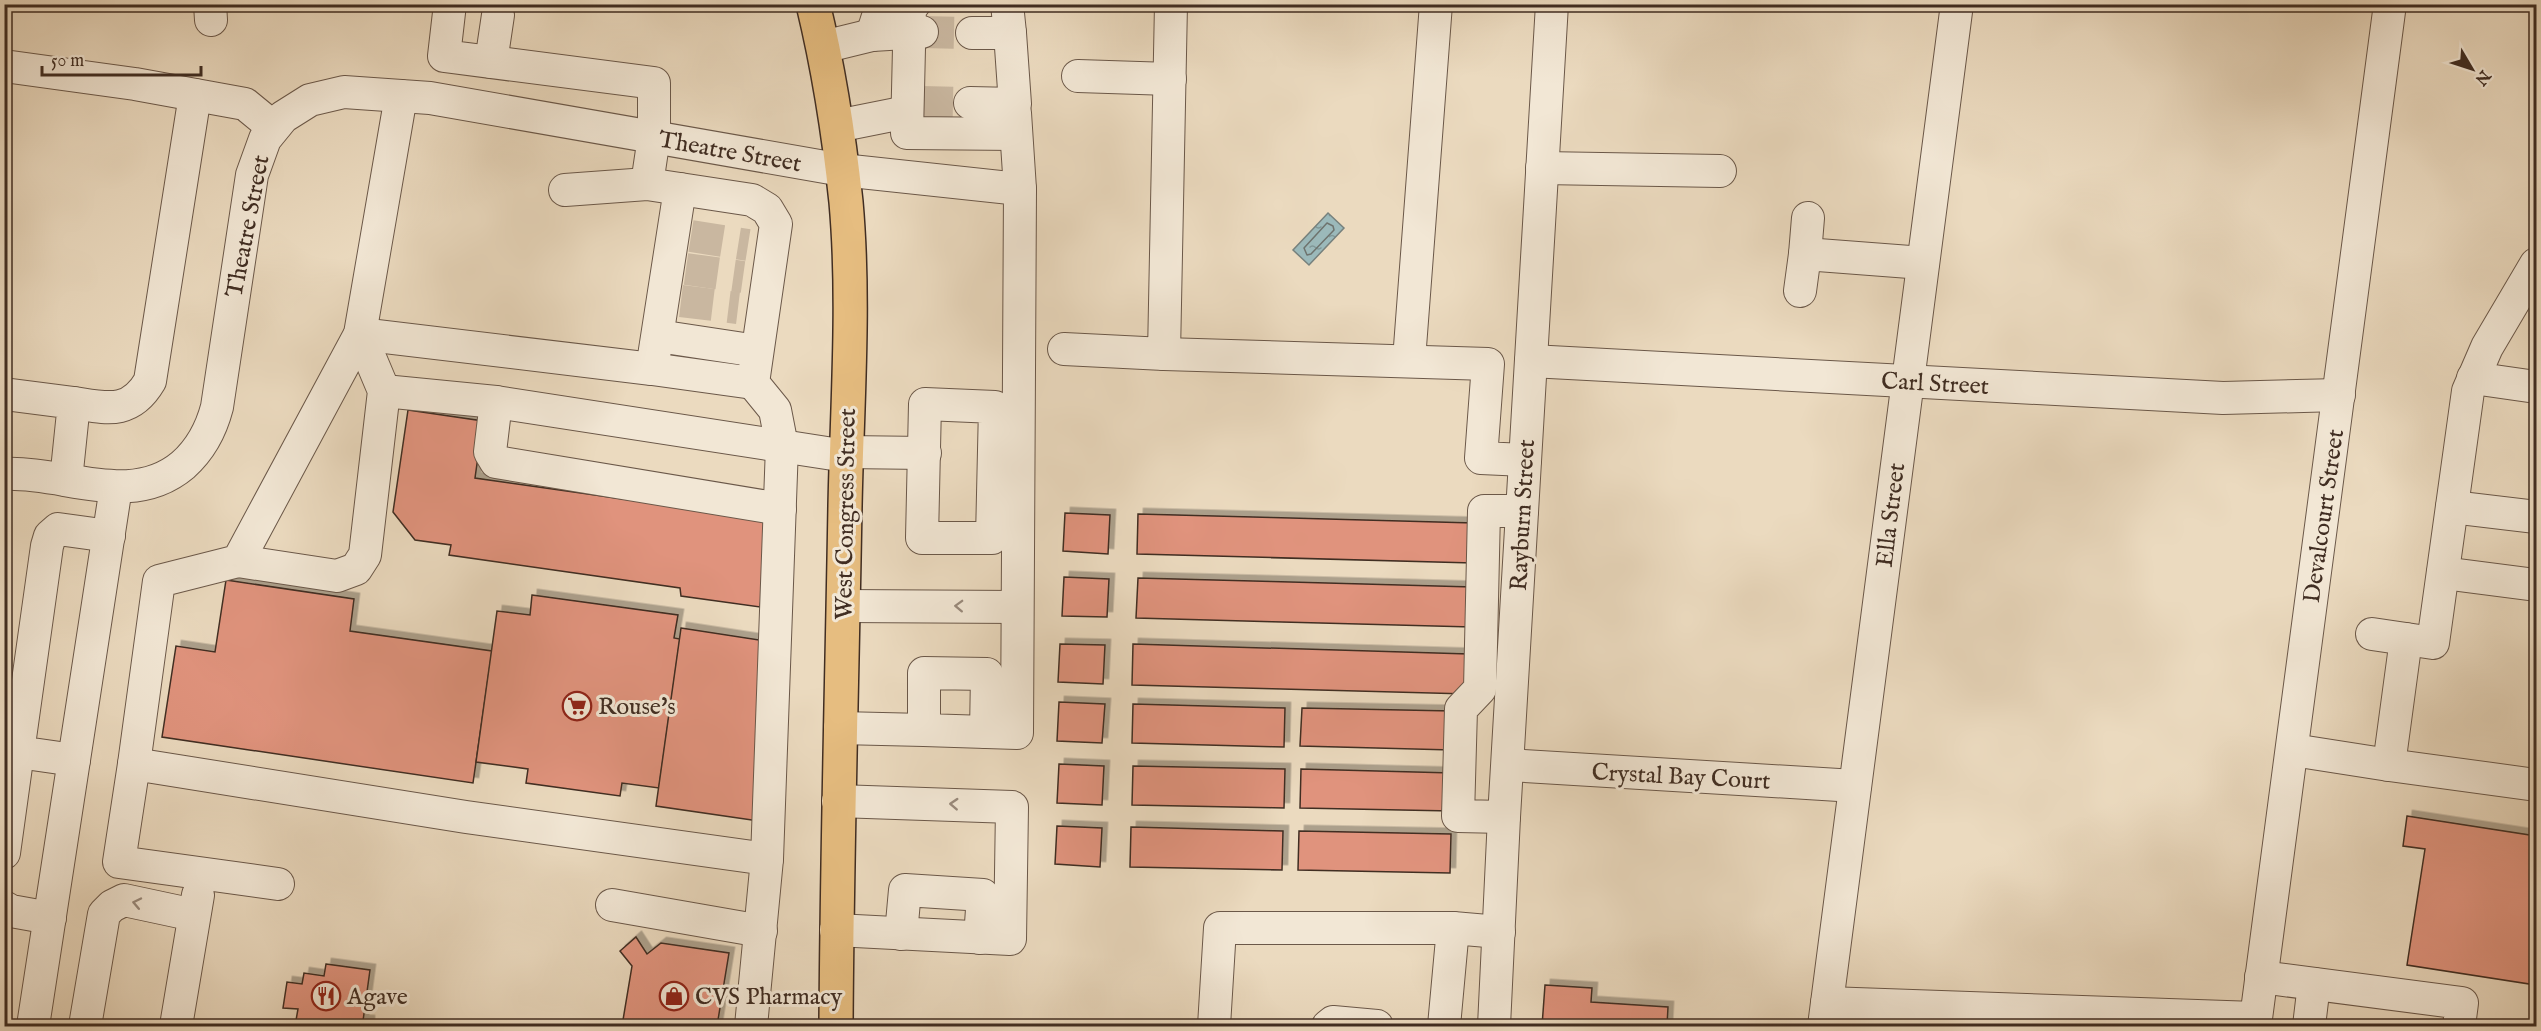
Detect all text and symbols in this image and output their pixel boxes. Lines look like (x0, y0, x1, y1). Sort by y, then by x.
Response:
scale bar (42, 39, 201, 77)
north arrow (2442, 39, 2502, 99)
text: 50 m (51, 50, 84, 73)
text: N (2470, 65, 2495, 89)
street label: Theatre Street (656, 125, 804, 180)
street label: Theatre Street (219, 152, 277, 300)
street label: Carl Street (1880, 366, 1990, 403)
street label: West Congress Street (829, 408, 864, 620)
street label: Devalcourt Street (2297, 427, 2352, 605)
street label: Rayburn Street (1504, 439, 1543, 592)
street label: Ella Street (1870, 461, 1913, 569)
one-way arrow (954, 600, 963, 613)
supermarket icon: Rouse's (561, 690, 593, 722)
place label: Rouse's (598, 692, 676, 723)
street label: Crystal Bay Court (1591, 757, 1771, 798)
one-way arrow (949, 798, 958, 811)
one-way arrow (132, 897, 142, 910)
restaurant icon: Agave (310, 980, 342, 1012)
shop icon: CVS Pharmacy (658, 980, 690, 1012)
place label: Agave (346, 982, 408, 1013)
place label: CVS Pharmacy (695, 982, 842, 1013)

